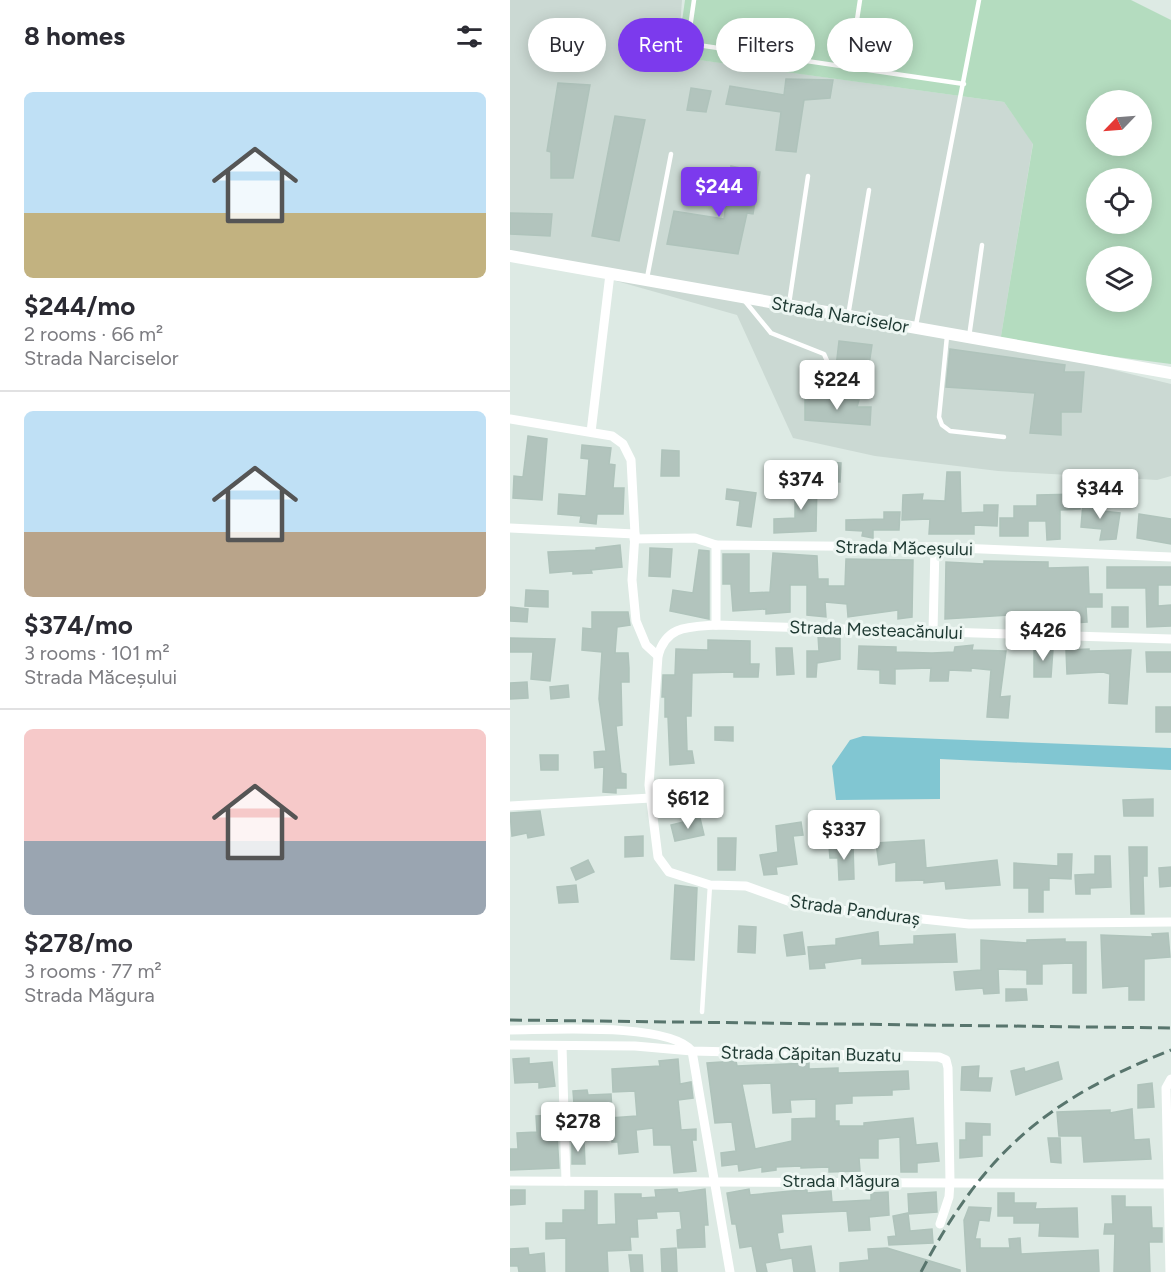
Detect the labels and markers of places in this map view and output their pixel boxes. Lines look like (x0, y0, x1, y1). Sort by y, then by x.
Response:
pin: $244 (683, 167, 755, 218)
pin: $224 (801, 360, 873, 411)
pin: $374 (765, 460, 837, 511)
pin: $344 (1064, 469, 1136, 520)
pin: $426 (1007, 611, 1079, 662)
pin: $612 (652, 779, 724, 830)
pin: $337 (808, 810, 880, 861)
pin: $278 (542, 1102, 614, 1153)

